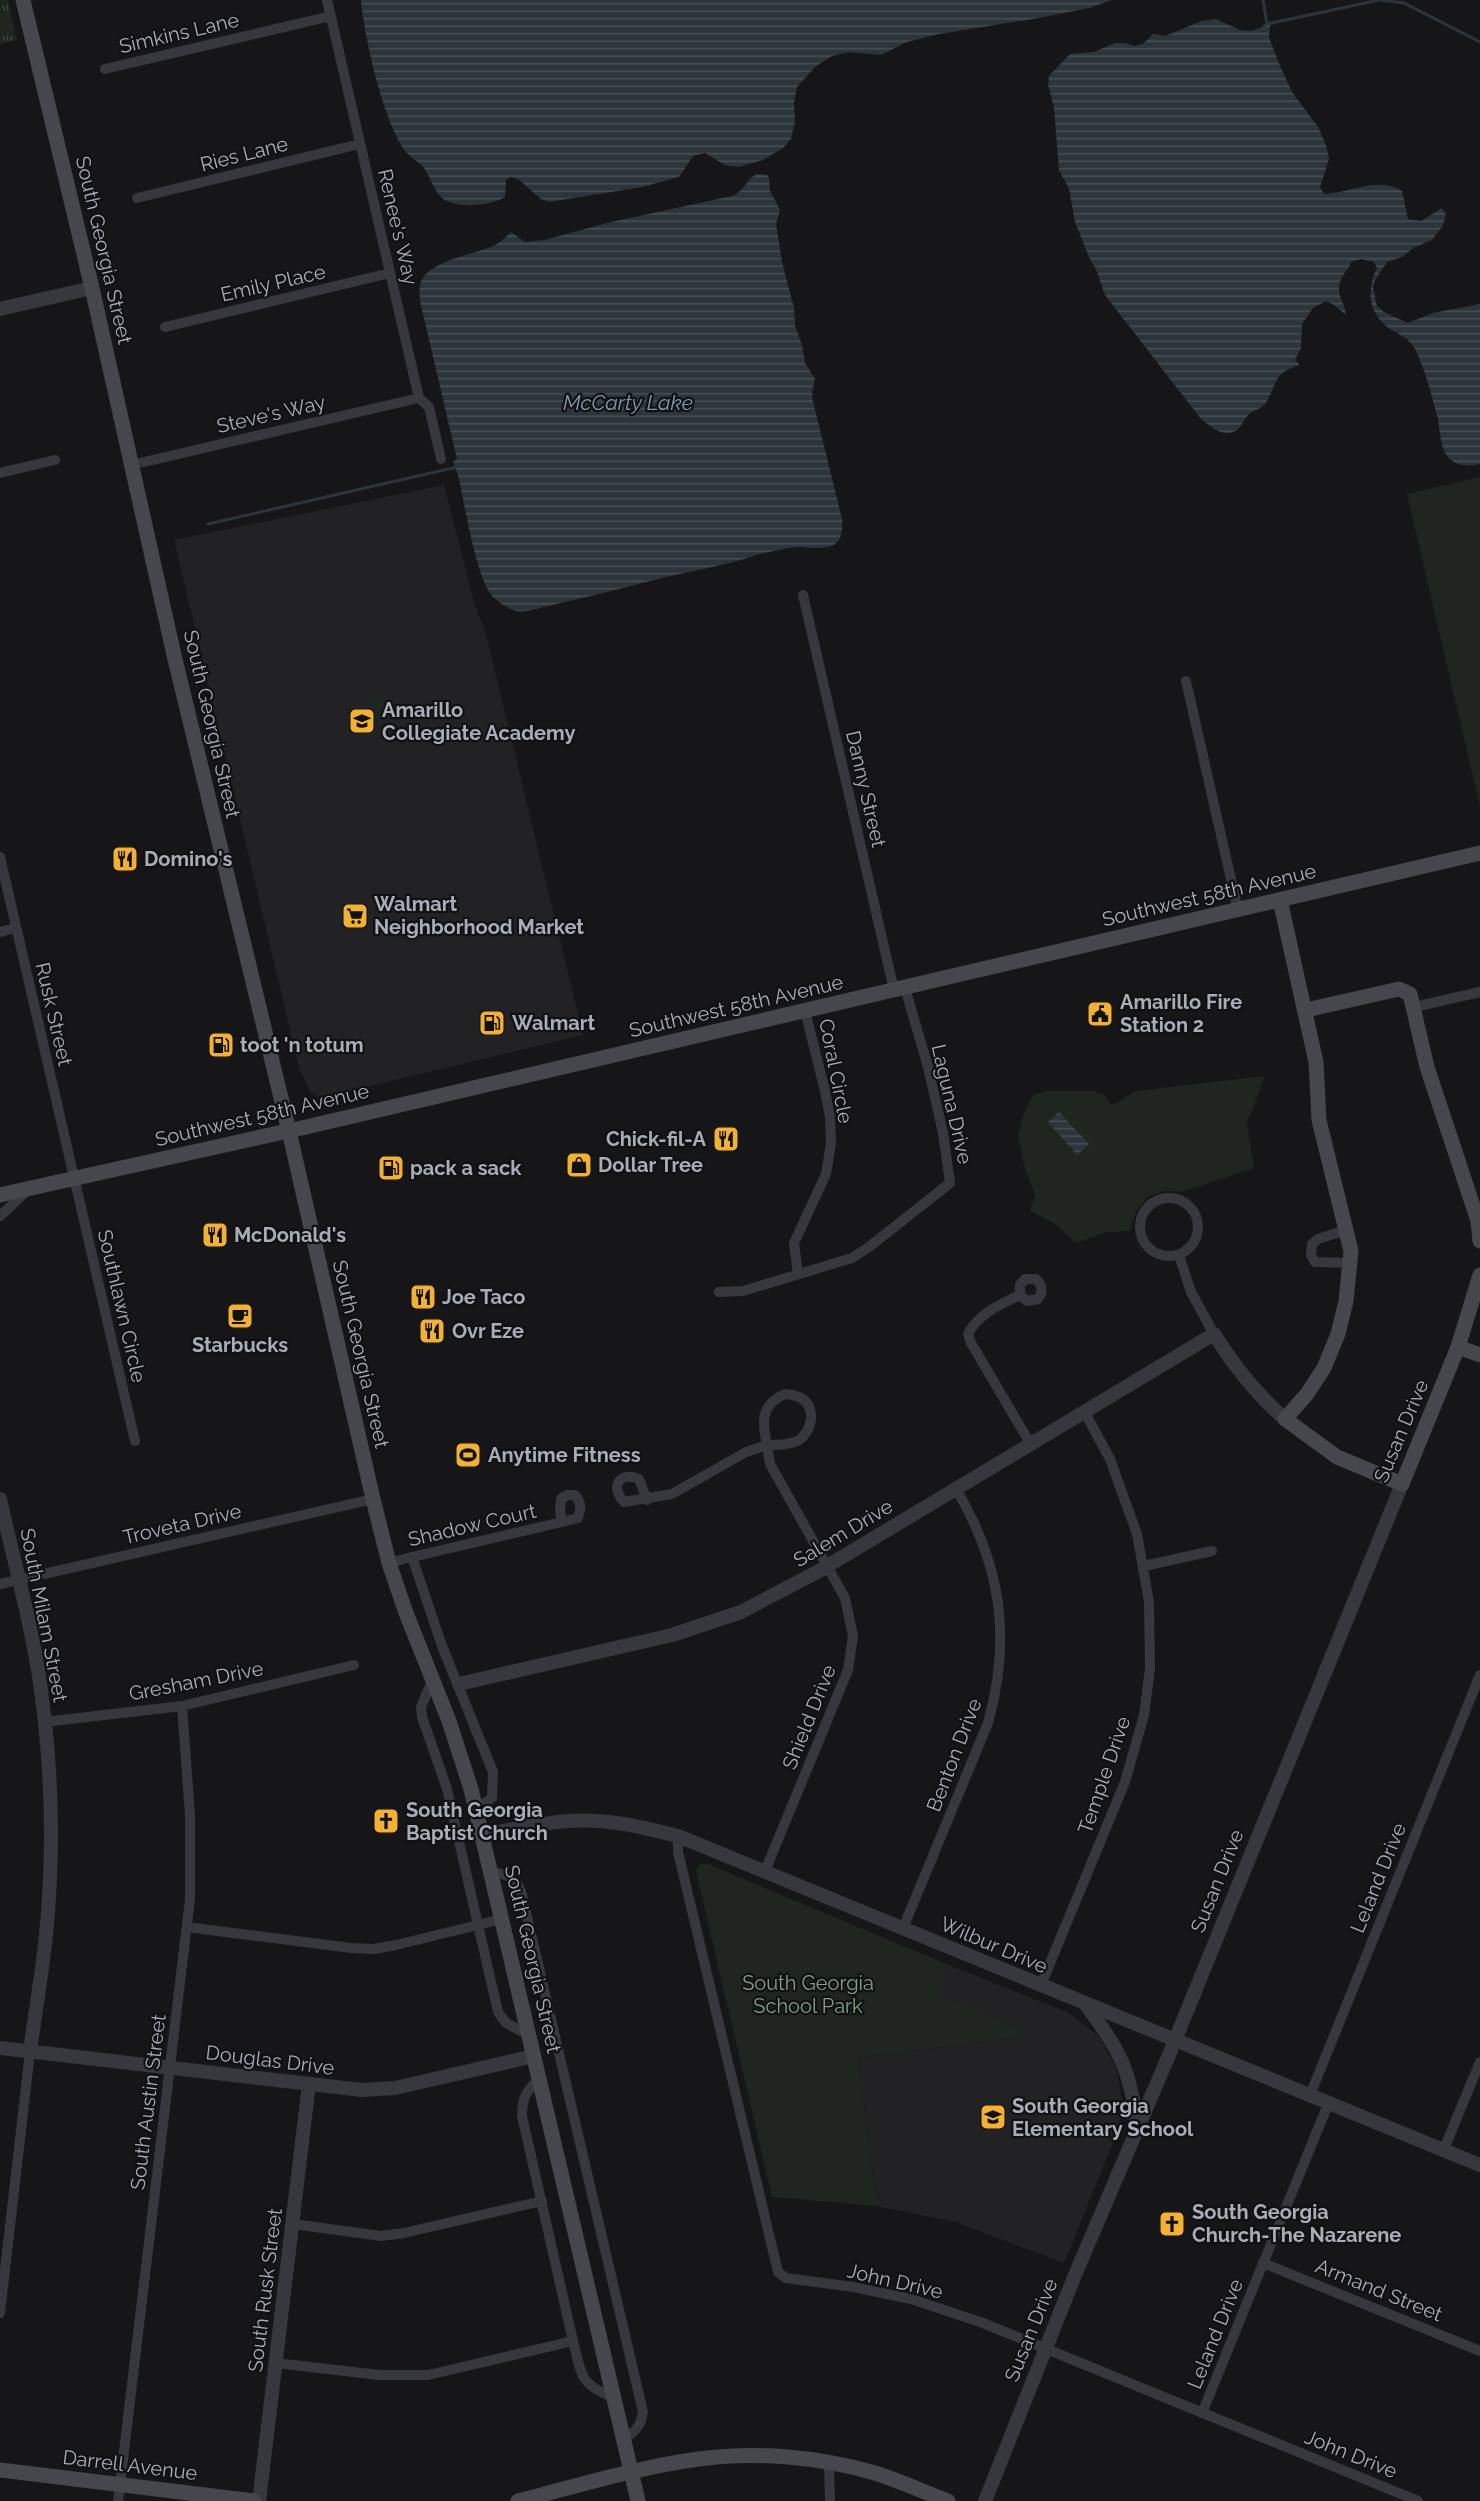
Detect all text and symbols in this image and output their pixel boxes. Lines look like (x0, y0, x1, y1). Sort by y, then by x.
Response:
street label: Simkins Lane (117, 8, 241, 58)
street label: Ries Lane (198, 131, 291, 177)
street label: South Georgia Street (71, 154, 137, 347)
street label: Renee's Way (373, 167, 423, 288)
street label: Emily Place (218, 259, 328, 307)
street label: Steve's Way (214, 390, 328, 438)
water label: McCarty Lake (563, 390, 693, 415)
street label: South Georgia Street (179, 628, 245, 821)
place label: Amarillo Collegiate Academy (382, 698, 576, 745)
school or university icon: Amarillo Collegiate Academy (347, 706, 377, 736)
street label: Danny Street (841, 728, 891, 850)
restaurant icon: Domino's (110, 844, 140, 874)
place label: Domino's (144, 847, 232, 871)
street label: Southwest 58th Avenue (1100, 859, 1319, 931)
place label: Walmart Neighborhood Market (374, 892, 584, 939)
supermarket icon: Walmart Neighborhood Market (340, 901, 370, 931)
street label: Rusk Street (30, 960, 78, 1068)
street label: Southwest 58th Avenue (627, 970, 846, 1042)
place label: Amarillo Fire Station 2 (1120, 990, 1242, 1037)
public building icon: Amarillo Fire Station 2 (1085, 999, 1115, 1029)
fuel station icon: Walmart (477, 1008, 507, 1038)
place label: Walmart (512, 1011, 596, 1035)
street label: Coral Circle (814, 1016, 858, 1126)
fuel station icon: toot 'n totum (206, 1030, 236, 1060)
place label: toot 'n totum (240, 1033, 364, 1057)
street label: Laguna Drive (927, 1042, 977, 1166)
street label: Southwest 58th Avenue (153, 1079, 372, 1151)
restaurant icon: Chick-fil-A (711, 1124, 741, 1154)
place label: Chick-fil-A (606, 1127, 707, 1151)
shop icon: Dollar Tree (564, 1150, 594, 1180)
fuel station icon: pack a sack (376, 1153, 406, 1183)
place label: Dollar Tree (598, 1153, 703, 1177)
place label: pack a sack (410, 1156, 522, 1180)
restaurant icon: McDonald's (200, 1220, 230, 1250)
place label: McDonald's (234, 1223, 346, 1247)
street label: Southlawn Circle (93, 1227, 151, 1385)
street label: South Georgia Street (328, 1258, 394, 1451)
restaurant icon: Joe Taco (408, 1282, 438, 1312)
place label: Joe Taco (442, 1285, 525, 1309)
cafe icon: Starbucks (225, 1301, 255, 1331)
restaurant icon: Ovr Eze (417, 1316, 447, 1346)
place label: Ovr Eze (452, 1319, 524, 1343)
place label: Starbucks (192, 1333, 288, 1357)
street label: Susan Drive (1369, 1376, 1433, 1486)
sports icon: Anytime Fitness (453, 1440, 483, 1470)
place label: Anytime Fitness (488, 1443, 641, 1467)
street label: Salem Drive (789, 1494, 897, 1572)
street label: Troveta Drive (120, 1499, 244, 1549)
street label: Shadow Court (406, 1499, 539, 1551)
street label: South Milam Street (15, 1526, 73, 1704)
street label: Gresham Drive (127, 1656, 265, 1706)
street label: Shield Drive (777, 1661, 841, 1773)
street label: Benton Drive (921, 1695, 987, 1815)
street label: Temple Drive (1073, 1713, 1135, 1837)
place label: South Georgia Baptist Church (406, 1798, 548, 1845)
church icon: South Georgia Baptist Church (371, 1806, 401, 1836)
street label: Leland Drive (1345, 1819, 1411, 1936)
street label: Susan Drive (1185, 1826, 1249, 1936)
street label: South Georgia Street (500, 1863, 566, 2056)
street label: Wilbur Drive (937, 1912, 1052, 1978)
park label: South Georgia School Park (742, 1971, 874, 2018)
street label: South Austin Street (125, 2012, 171, 2191)
street label: Douglas Drive (204, 2040, 336, 2080)
place label: South Georgia Elementary School (1012, 2094, 1194, 2141)
school or university icon: South Georgia Elementary School (978, 2102, 1008, 2132)
place label: South Georgia Church-The Nazarene (1192, 2200, 1401, 2247)
street label: South Rusk Street (243, 2206, 287, 2373)
church icon: South Georgia Church-The Nazarene (1157, 2209, 1187, 2239)
street label: Armand Street (1312, 2254, 1446, 2326)
street label: John Drive (845, 2258, 945, 2304)
street label: Susan Drive (999, 2275, 1063, 2385)
street label: Leland Drive (1182, 2275, 1248, 2392)
street label: John Drive (1301, 2425, 1401, 2483)
street label: Darrell Avenue (61, 2445, 199, 2485)

